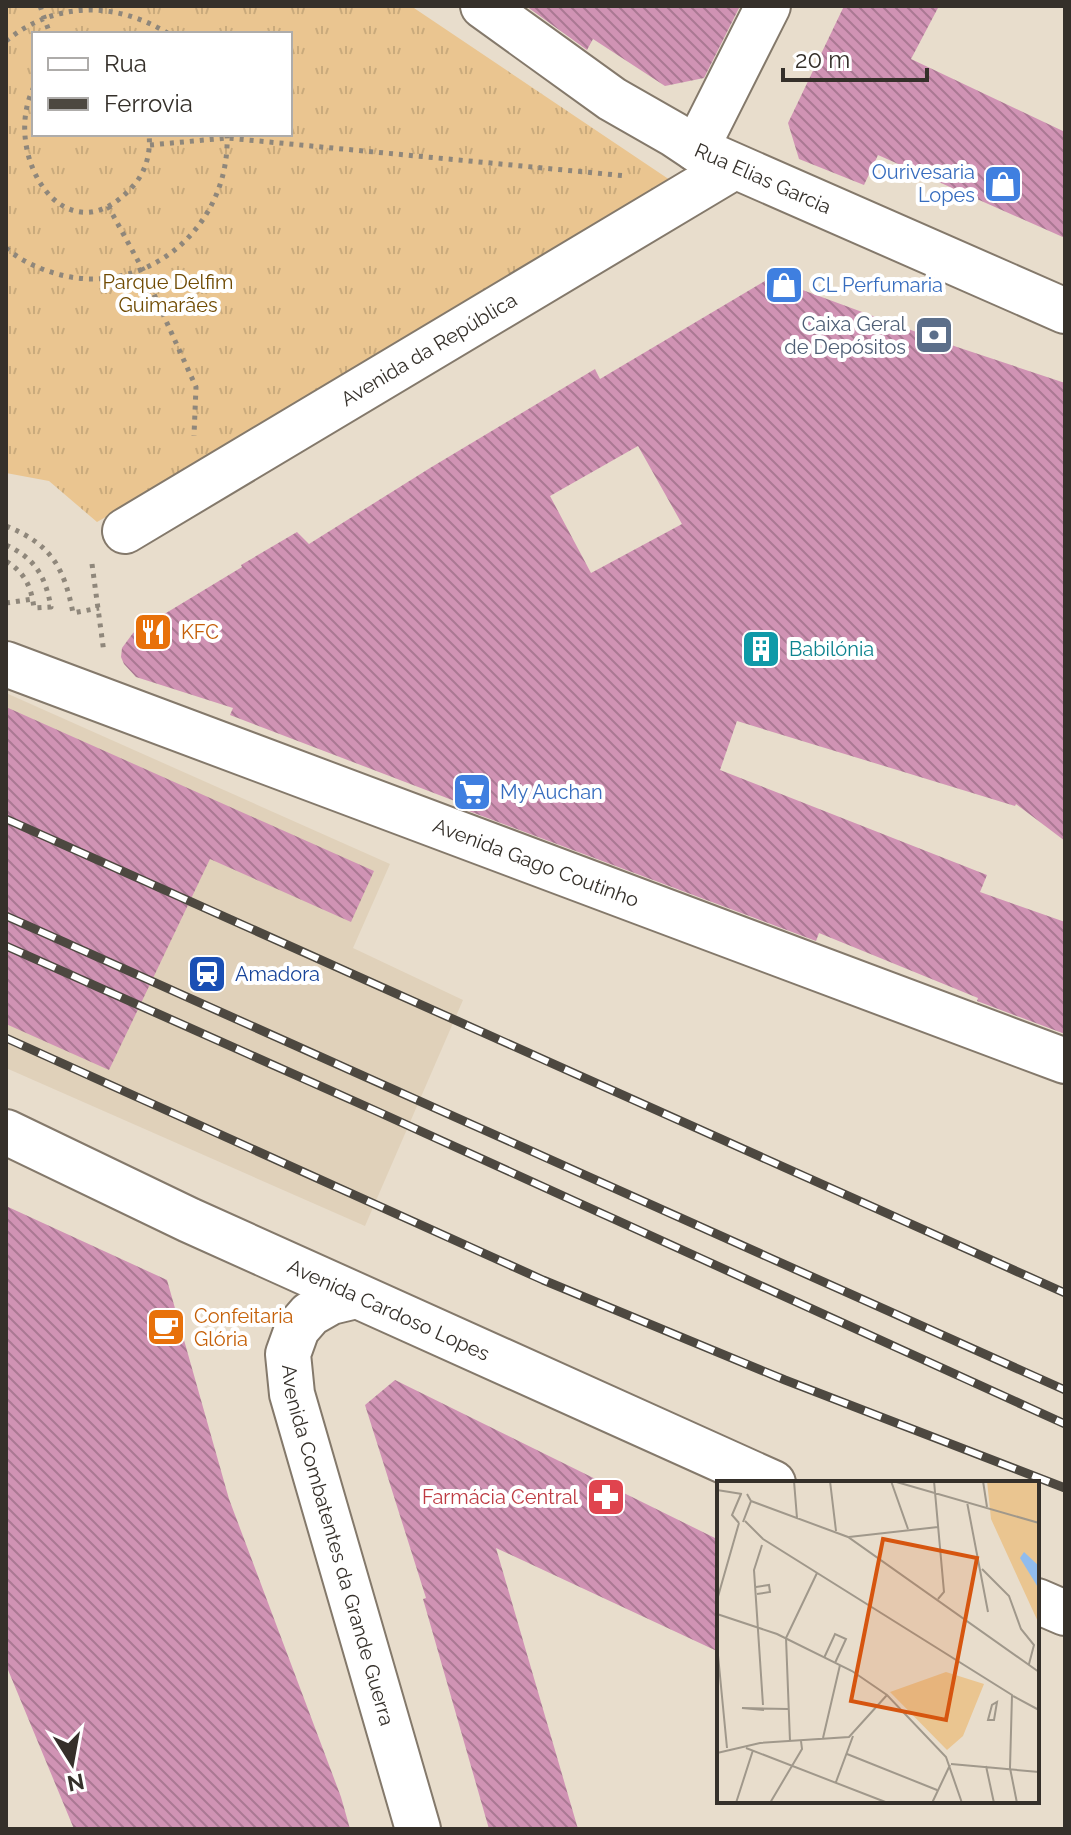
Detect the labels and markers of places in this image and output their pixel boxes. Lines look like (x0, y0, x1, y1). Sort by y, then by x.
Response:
place label: Ourivesaria Lopes (872, 160, 975, 207)
shop icon: Ourivesaria Lopes (982, 163, 1024, 205)
shop icon: CL Perfumaria (763, 264, 805, 306)
place label: CL Perfumaria (812, 273, 943, 297)
place label: Caixa Geral de Depósitos (784, 312, 907, 359)
bank icon: Caixa Geral de Depósitos (913, 314, 955, 356)
restaurant icon: KFC (132, 611, 174, 653)
place label: KFC (181, 620, 219, 644)
building icon: Babilónia (740, 628, 782, 670)
place label: Babilónia (789, 637, 874, 661)
supermarket icon: My Auchan (451, 771, 493, 813)
place label: My Auchan (500, 780, 603, 804)
station icon: Amadora (186, 953, 228, 995)
place label: Amadora (235, 962, 320, 986)
place label: Confeitaria Glória (194, 1304, 293, 1351)
cafe icon: Confeitaria Glória (145, 1306, 187, 1348)
pharmacy icon: Farmácia Central (585, 1476, 627, 1518)
place label: Farmácia Central (422, 1485, 579, 1509)

